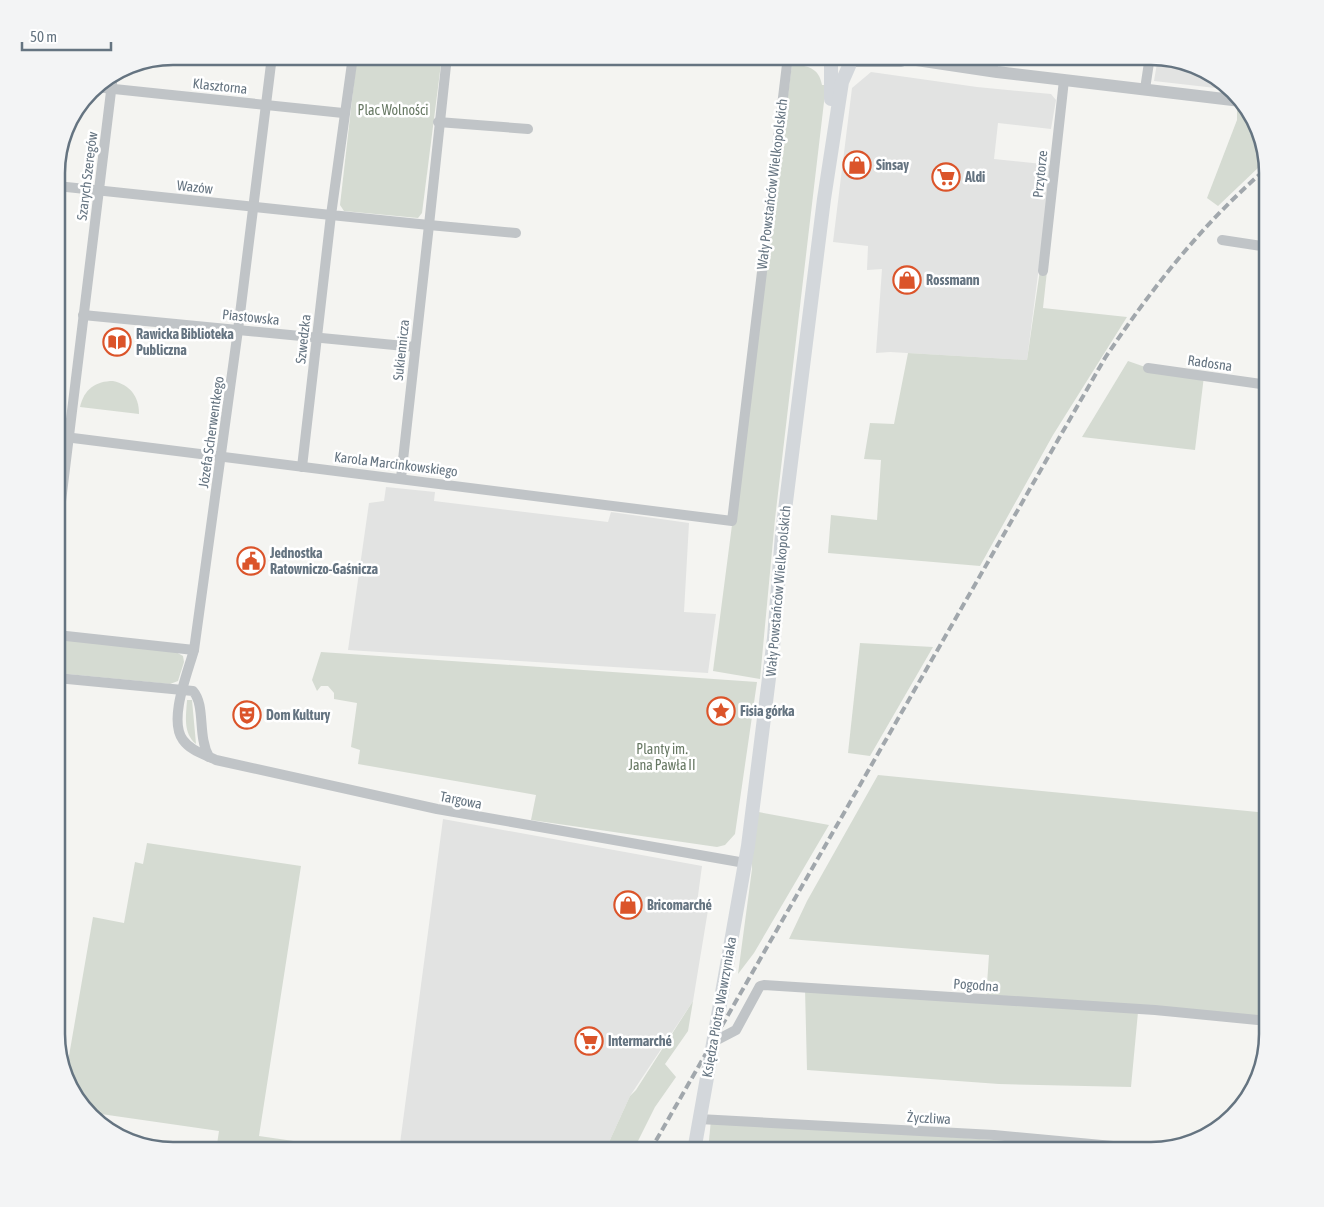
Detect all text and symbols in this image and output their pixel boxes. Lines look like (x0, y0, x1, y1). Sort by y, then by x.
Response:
scale bar (22, 20, 111, 52)
text: 50 m (30, 28, 57, 45)
street label: Klasztorna (192, 75, 248, 97)
street label: Wały Powstańców Wielkopolskich (754, 98, 790, 270)
park label: Plac Wolności (358, 102, 428, 118)
street label: Szarych Szeregów (74, 130, 100, 221)
street label: Przytorze (1030, 149, 1050, 199)
shop icon: Sinsay (842, 150, 872, 180)
place label: Sinsay (876, 157, 909, 173)
supermarket icon: Aldi (931, 162, 961, 192)
place label: Aldi (964, 169, 985, 185)
street label: Wazów (176, 177, 214, 197)
shop icon: Rossmann (892, 265, 922, 295)
place label: Rossmann (926, 272, 980, 288)
street label: Piastowska (222, 306, 280, 328)
street label: Szwedzka (292, 313, 314, 365)
street label: Sukiennicza (390, 319, 412, 381)
place label: Rawicka Biblioteka Publiczna (136, 326, 234, 358)
library icon: Rawicka Biblioteka Publiczna (102, 327, 132, 357)
street label: Radosna (1187, 352, 1233, 374)
street label: Józefa Scherwentkego (195, 375, 227, 489)
street label: Karola Marcinkowskiego (333, 448, 459, 480)
street label: Wały Powstańców Wielkopolskich (763, 505, 793, 677)
place label: Jednostka Ratowniczo-Gaśnicza (269, 545, 378, 577)
public building icon: Jednostka Ratowniczo-Gaśnicza (236, 546, 266, 576)
place icon: Fisia górka (706, 696, 736, 726)
theatre icon: Dom Kultury (232, 700, 262, 730)
place label: Fisia górka (740, 703, 795, 719)
place label: Dom Kultury (266, 707, 331, 723)
park label: Planty im. Jana Pawła II (629, 741, 695, 773)
street label: Targowa (439, 788, 483, 812)
shop icon: Bricomarché (613, 890, 643, 920)
place label: Bricomarché (647, 897, 712, 913)
street label: Księdza Piotra Wawrzyniaka (699, 935, 739, 1079)
street label: Pogodna (953, 975, 999, 995)
supermarket icon: Intermarché (574, 1026, 604, 1056)
place label: Intermarché (608, 1033, 672, 1049)
street label: Życzliwa (907, 1109, 951, 1127)

